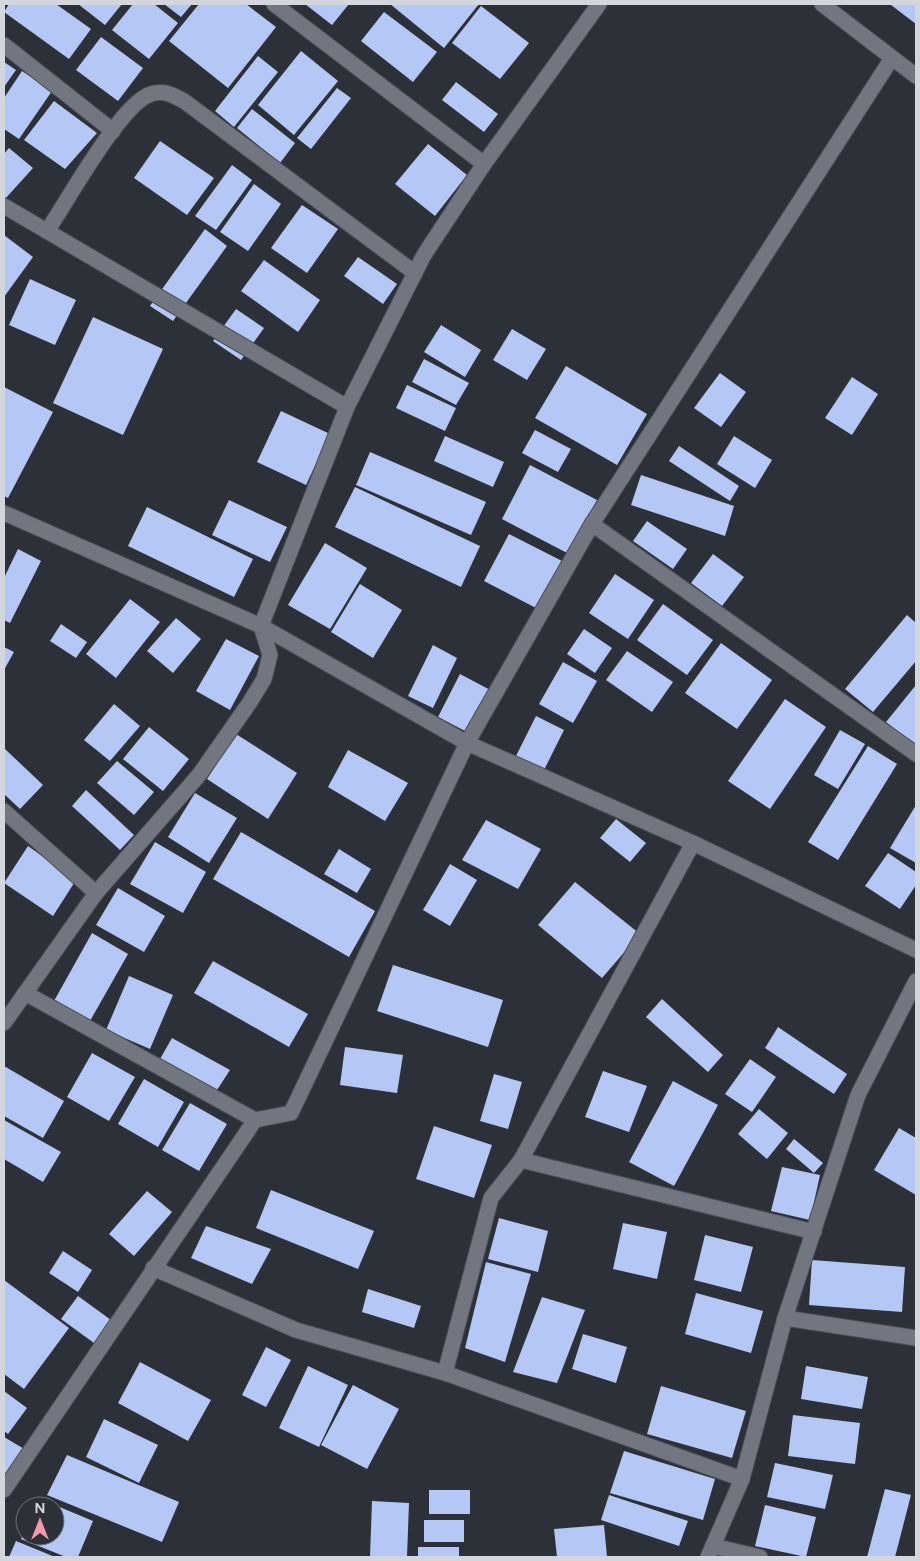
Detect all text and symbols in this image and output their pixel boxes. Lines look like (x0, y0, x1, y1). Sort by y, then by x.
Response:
north arrow (15, 1496, 65, 1546)
text: N (35, 1500, 45, 1517)

